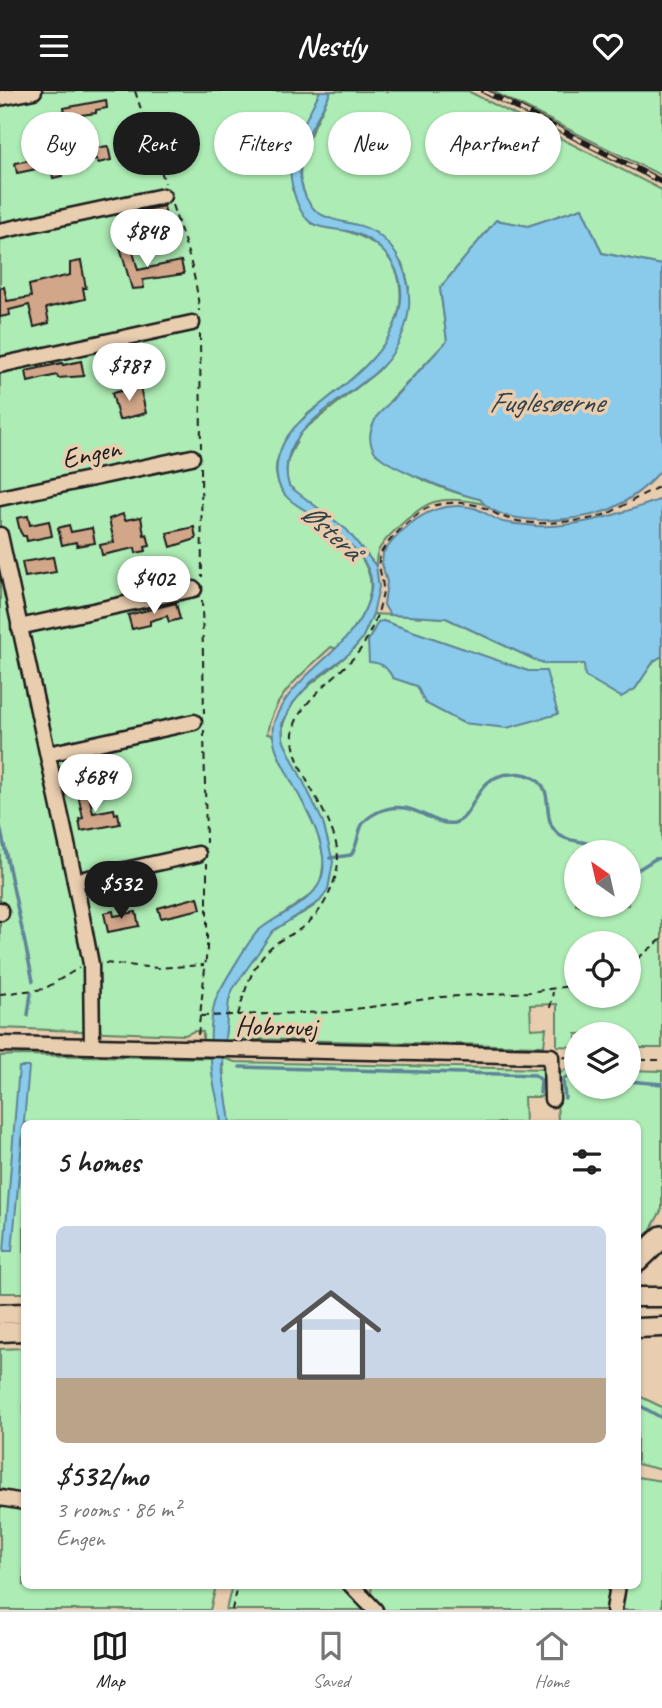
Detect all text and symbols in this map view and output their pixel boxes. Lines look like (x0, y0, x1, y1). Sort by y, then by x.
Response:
text: Nestly (296, 25, 366, 66)
icon: menu (35, 27, 73, 65)
icon: heart (589, 27, 627, 65)
chip: Buy (21, 112, 99, 175)
chip: Rent (113, 112, 200, 175)
chip: Filters (214, 112, 314, 175)
chip: New (328, 112, 411, 175)
chip: Apartment (425, 112, 561, 175)
pin: $848 (106, 209, 188, 269)
text: $848 (126, 217, 168, 246)
pin: $787 (88, 343, 170, 403)
text: $787 (108, 351, 150, 380)
water label: Fuglesøerne (489, 383, 608, 421)
street label: Engen (58, 429, 125, 476)
water label: Østerå (294, 494, 375, 572)
pin: $402 (113, 557, 195, 616)
text: $402 (133, 564, 175, 593)
pin: $684 (54, 755, 136, 814)
text: $684 (74, 762, 116, 791)
north arrow (564, 840, 640, 917)
map controls (564, 840, 641, 1099)
pin: $532 (80, 861, 162, 921)
text: $532 (100, 869, 142, 898)
button: locate (564, 931, 641, 1008)
street label: Hobrovej (235, 1008, 321, 1044)
button: layers (564, 1022, 641, 1099)
text: 5 homes (56, 1143, 140, 1181)
icon: filters (568, 1143, 606, 1181)
icon: home (268, 1272, 394, 1398)
text: $532/mo (56, 1457, 148, 1495)
text: 3 rooms · 86 m² (56, 1495, 180, 1524)
text: Engen (56, 1524, 105, 1553)
tab: Map (91, 1627, 129, 1693)
tab: Saved (312, 1627, 350, 1693)
tab: Home (533, 1627, 571, 1693)

